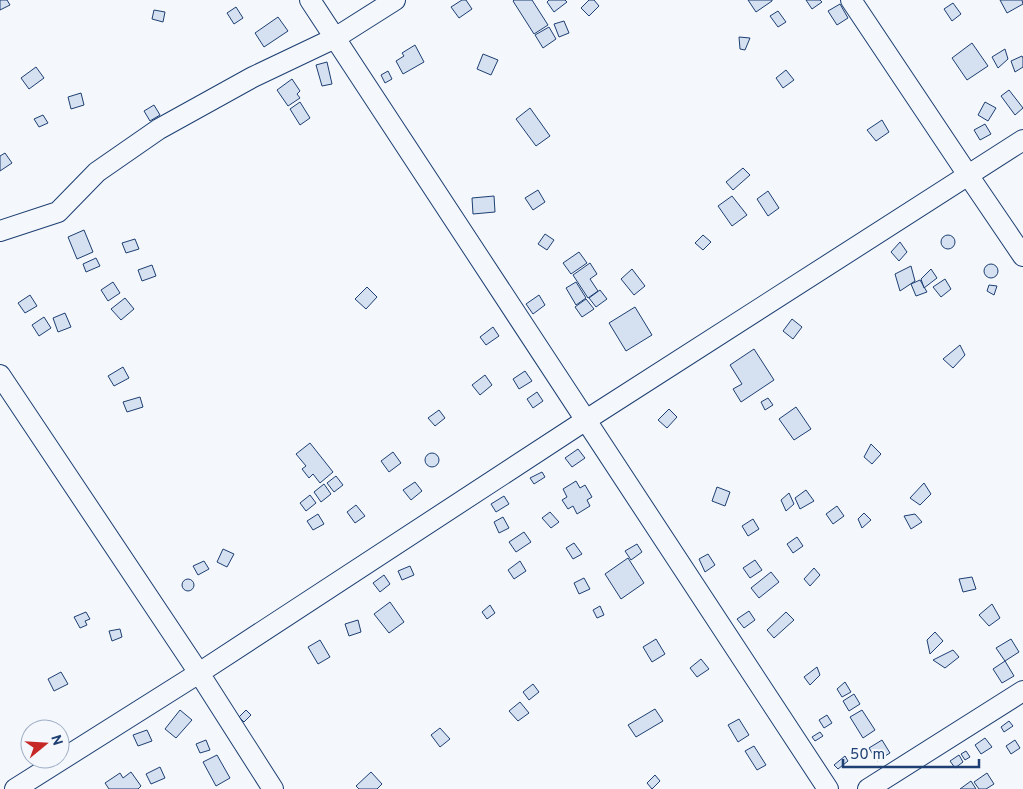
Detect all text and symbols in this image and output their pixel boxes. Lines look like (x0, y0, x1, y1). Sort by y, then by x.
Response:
north arrow (20, 719, 70, 769)
text: N (46, 733, 66, 748)
scale bar (843, 736, 979, 768)
text: 50 m (850, 746, 885, 765)

